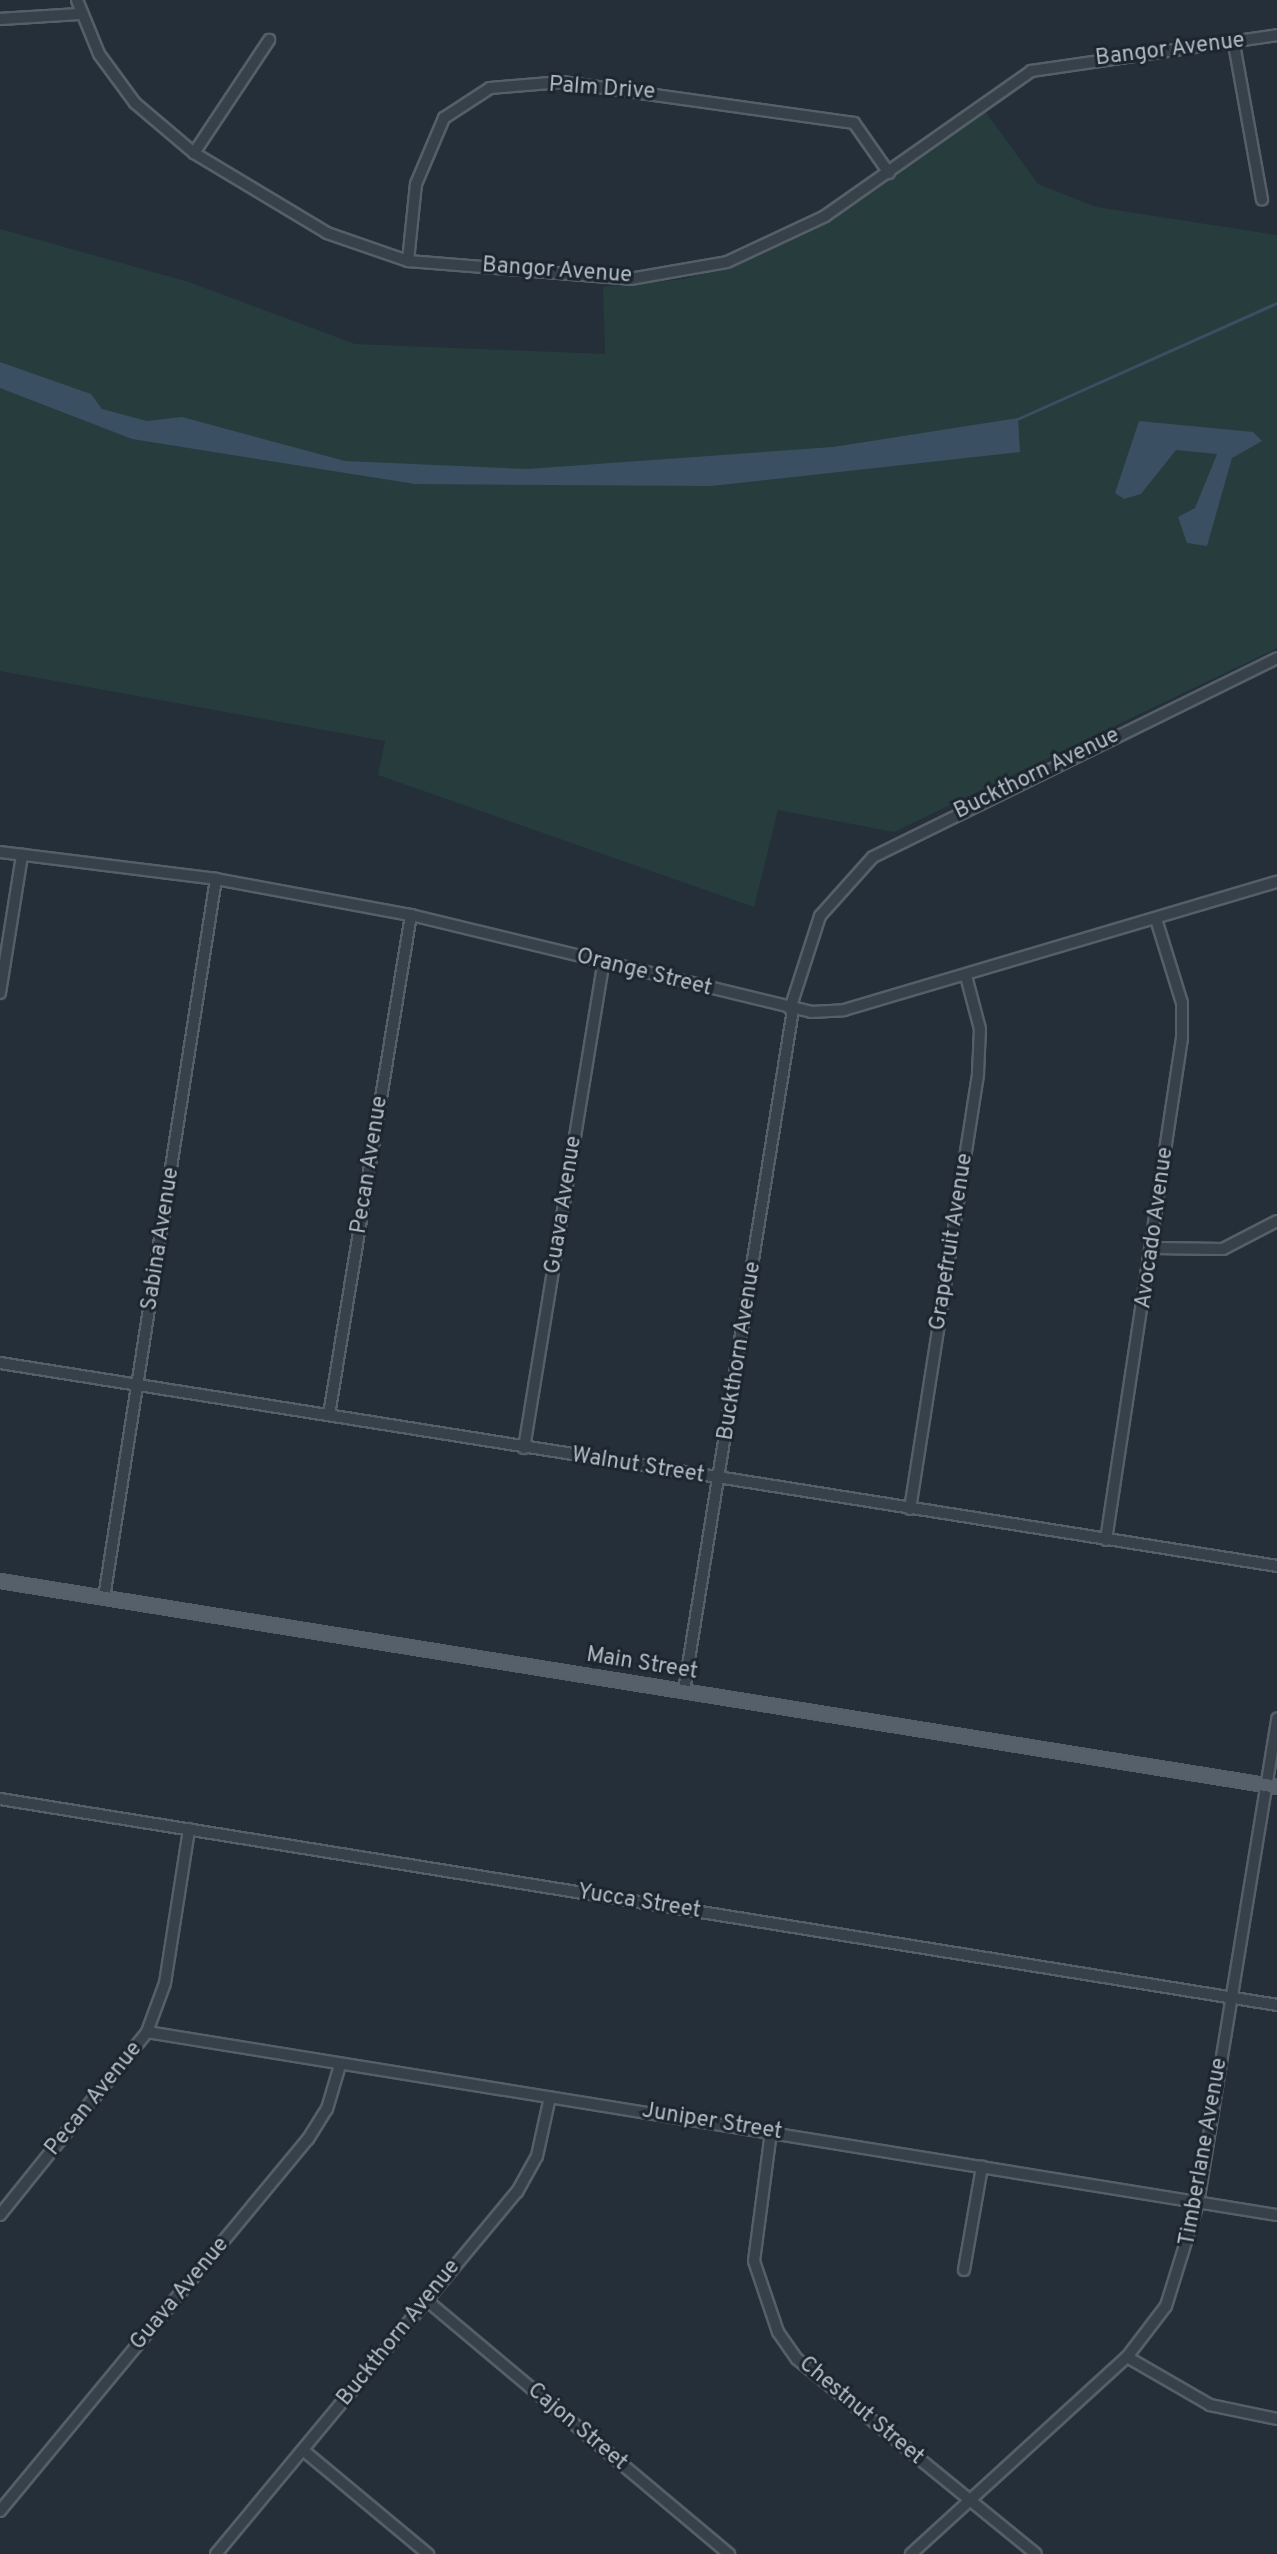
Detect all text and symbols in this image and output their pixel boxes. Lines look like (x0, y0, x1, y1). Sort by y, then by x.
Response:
street label: Bangor Avenue (1093, 28, 1247, 72)
street label: Palm Drive (548, 72, 656, 106)
street label: Bangor Avenue (481, 253, 633, 289)
street label: Buckthorn Avenue (950, 722, 1124, 826)
street label: Orange Street (574, 943, 714, 1003)
street label: Pecan Avenue (346, 1094, 394, 1236)
street label: Guava Avenue (540, 1134, 588, 1276)
street label: Avocado Avenue (1131, 1145, 1179, 1311)
street label: Grapefruit Avenue (925, 1151, 979, 1333)
street label: Sabina Avenue (137, 1165, 185, 1313)
street label: Buckthorn Avenue (713, 1259, 767, 1443)
street label: Walnut Street (570, 1442, 706, 1490)
street label: Main Street (584, 1642, 700, 1686)
street label: Yucca Street (576, 1879, 702, 1925)
street label: Pecan Avenue (40, 2036, 148, 2162)
street label: Timberlane Avenue (1174, 2056, 1234, 2248)
street label: Juniper Street (640, 2098, 784, 2146)
street label: Guava Avenue (125, 2232, 235, 2356)
street label: Buckthorn Avenue (332, 2254, 466, 2412)
street label: Chestnut Street (793, 2351, 929, 2471)
street label: Cajon Street (522, 2378, 632, 2476)

